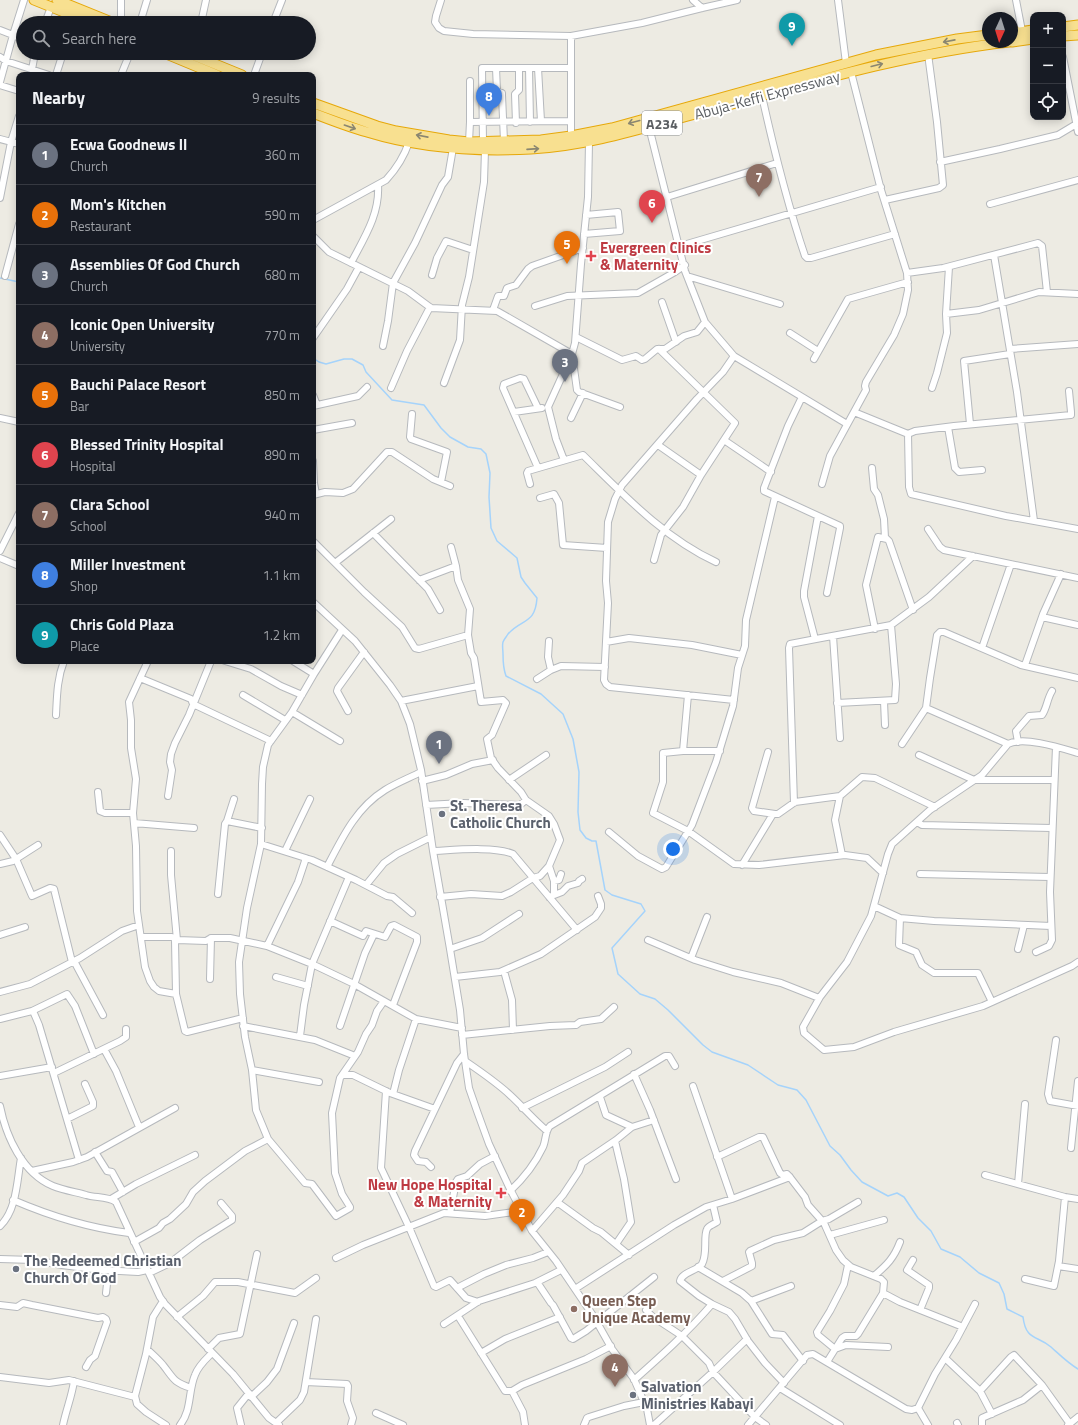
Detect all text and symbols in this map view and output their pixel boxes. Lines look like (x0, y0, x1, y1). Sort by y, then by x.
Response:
north arrow (982, 12, 1018, 48)
map controls (1030, 12, 1066, 120)
button: + (1030, 12, 1066, 48)
pin: 9 (779, 13, 805, 46)
search box (16, 16, 316, 60)
icon: search (30, 27, 52, 49)
text: Search here (62, 27, 136, 50)
one-way arrow (943, 37, 956, 45)
button: − (1030, 48, 1066, 84)
one-way arrow (870, 61, 883, 68)
street label: Abuja-Keffi Expressway (692, 64, 842, 126)
pin: 8 (476, 83, 502, 116)
button: locate (1030, 84, 1066, 120)
text: Nearby (32, 85, 85, 111)
text: 9 results (252, 88, 300, 108)
road number: A234 (642, 111, 682, 135)
one-way arrow (628, 119, 641, 126)
one-way arrow (343, 123, 355, 131)
one-way arrow (416, 132, 429, 140)
text: Ecwa Goodnews II (70, 133, 187, 156)
text: 1 (41, 145, 49, 165)
text: 360 m (264, 145, 300, 165)
one-way arrow (526, 145, 539, 152)
text: Church (70, 156, 108, 176)
pin: 7 (746, 164, 772, 197)
pin: 6 (639, 190, 665, 223)
text: Mom's Kitchen (70, 193, 166, 216)
text: 2 (41, 205, 49, 225)
text: 590 m (264, 205, 300, 225)
text: Restaurant (70, 216, 131, 236)
pin: 5 (554, 231, 580, 264)
place label: Evergreen Clinics & Maternity (600, 236, 711, 276)
marker: Evergreen Clinics & Maternity (585, 250, 597, 262)
text: Assemblies Of God Church (70, 253, 240, 276)
text: 3 (41, 265, 49, 285)
text: 680 m (264, 265, 300, 285)
text: Church (70, 276, 108, 296)
text: Iconic Open University (70, 313, 215, 336)
text: 4 (41, 325, 49, 345)
text: 770 m (264, 325, 300, 345)
text: University (70, 336, 125, 356)
pin: 3 (552, 349, 578, 382)
text: Bauchi Palace Resort (70, 373, 206, 396)
text: 5 (41, 385, 49, 405)
text: 850 m (264, 385, 300, 405)
text: Bar (70, 396, 89, 416)
text: Blessed Trinity Hospital (70, 433, 224, 456)
text: 6 (41, 445, 49, 465)
text: 890 m (264, 445, 300, 465)
text: Hospital (70, 456, 115, 476)
text: Clara School (70, 493, 150, 516)
text: 7 (41, 505, 49, 525)
text: 940 m (264, 505, 300, 525)
text: School (70, 516, 106, 536)
text: Miller Investment (70, 553, 185, 576)
text: 8 (41, 565, 49, 585)
text: 1.1 km (263, 565, 300, 585)
text: Shop (70, 576, 98, 596)
text: Chris Gold Plaza (70, 613, 174, 636)
text: 9 (41, 625, 49, 645)
text: 1.2 km (263, 625, 300, 645)
text: Place (70, 636, 99, 656)
pin: 1 (426, 731, 452, 764)
place label: St. Theresa Catholic Church (450, 794, 551, 834)
marker: St. Theresa Catholic Church (437, 809, 447, 819)
your location (663, 839, 683, 859)
place label: New Hope Hospital & Maternity (368, 1173, 492, 1213)
marker: New Hope Hospital & Maternity (495, 1187, 507, 1199)
pin: 2 (509, 1199, 535, 1232)
place label: The Redeemed Christian Church Of God (24, 1249, 182, 1289)
marker: The Redeemed Christian Church Of God (11, 1264, 21, 1274)
place label: Queen Step Unique Academy (582, 1289, 691, 1329)
marker: Queen Step Unique Academy (569, 1304, 579, 1314)
pin: 4 (602, 1354, 628, 1387)
place label: Salvation Ministries Kabayi (641, 1375, 754, 1415)
marker: Salvation Ministries Kabayi (628, 1390, 638, 1400)

